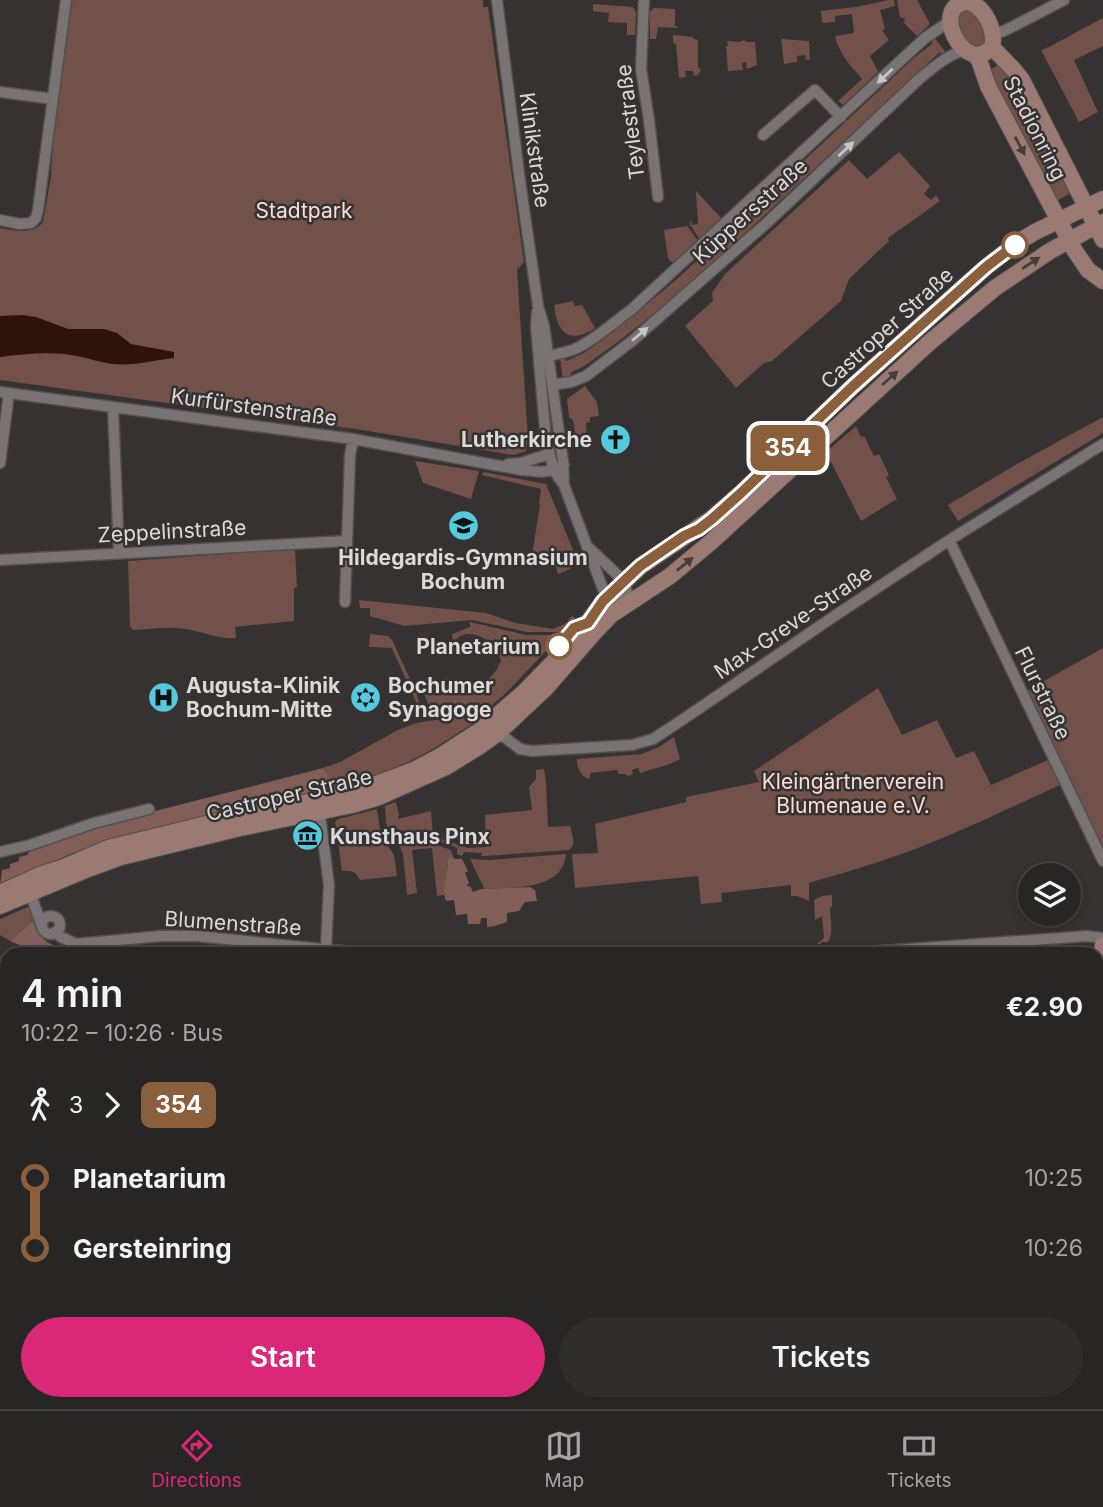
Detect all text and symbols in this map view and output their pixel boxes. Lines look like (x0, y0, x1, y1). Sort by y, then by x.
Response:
street label: Teylestraße (611, 63, 649, 181)
one-way arrow (877, 68, 894, 84)
street label: Stadionring (998, 72, 1072, 184)
street label: Klinikstraße (515, 91, 555, 209)
one-way arrow (1014, 136, 1026, 156)
one-way arrow (837, 142, 854, 158)
street label: Küppersstraße (688, 153, 812, 269)
park label: Stadtpark (256, 198, 353, 223)
unlabelled marker (1002, 232, 1028, 258)
one-way arrow (1022, 256, 1041, 269)
street label: Castroper Straße (816, 262, 958, 394)
one-way arrow (632, 327, 649, 342)
one-way arrow (881, 371, 898, 387)
street label: Kurfürstenstraße (169, 383, 339, 431)
church icon: Lutherkirche (598, 422, 632, 456)
line badge: 354 (748, 425, 828, 471)
place label: Lutherkirche (461, 427, 592, 452)
text: 354 (764, 433, 812, 462)
school or university icon: Hildegardis-Gymnasium Bochum (446, 508, 480, 542)
street label: Zeppelinstraße (97, 515, 247, 547)
place label: Hildegardis-Gymnasium Bochum (338, 545, 588, 594)
one-way arrow (676, 557, 694, 571)
street label: Max-Greve-Straße (709, 560, 877, 684)
marker: Planetarium (546, 633, 572, 659)
place label: Planetarium (416, 634, 540, 659)
street label: Flurstraße (1010, 642, 1076, 744)
place label: Augusta-Klinik Bochum-Mitte (186, 673, 341, 722)
place label: Bochumer Synagoge (388, 673, 494, 722)
hospital icon: Augusta-Klinik Bochum-Mitte (146, 680, 180, 714)
synagogue icon: Bochumer Synagoge (348, 680, 382, 714)
street label: Castroper Straße (204, 764, 374, 826)
park label: Kleingärtnerverein Blumenaue e.V. (762, 769, 944, 818)
museum icon: Kunsthaus Pinx (290, 819, 324, 853)
place label: Kunsthaus Pinx (330, 824, 490, 849)
map controls (1018, 863, 1081, 926)
button: layers (1018, 863, 1081, 926)
street label: Blumenstraße (164, 906, 302, 940)
text: 4 min (21, 970, 123, 1016)
text: €2.90 (1006, 991, 1083, 1022)
text: 10:22 – 10:26 · Bus (21, 1019, 223, 1047)
icon: walk (21, 1086, 59, 1124)
icon: forward (93, 1086, 131, 1124)
text: 354 (155, 1090, 202, 1119)
text: 3 (69, 1091, 83, 1119)
text: Planetarium (73, 1163, 226, 1194)
text: 10:25 (1025, 1164, 1083, 1192)
text: Gersteinring (73, 1233, 232, 1264)
text: 10:26 (1024, 1234, 1083, 1262)
button: Start (21, 1317, 545, 1397)
button: Tickets (559, 1317, 1083, 1397)
tab: Directions (151, 1427, 242, 1492)
tab: Map (545, 1427, 584, 1492)
tab: Tickets (887, 1427, 952, 1492)

